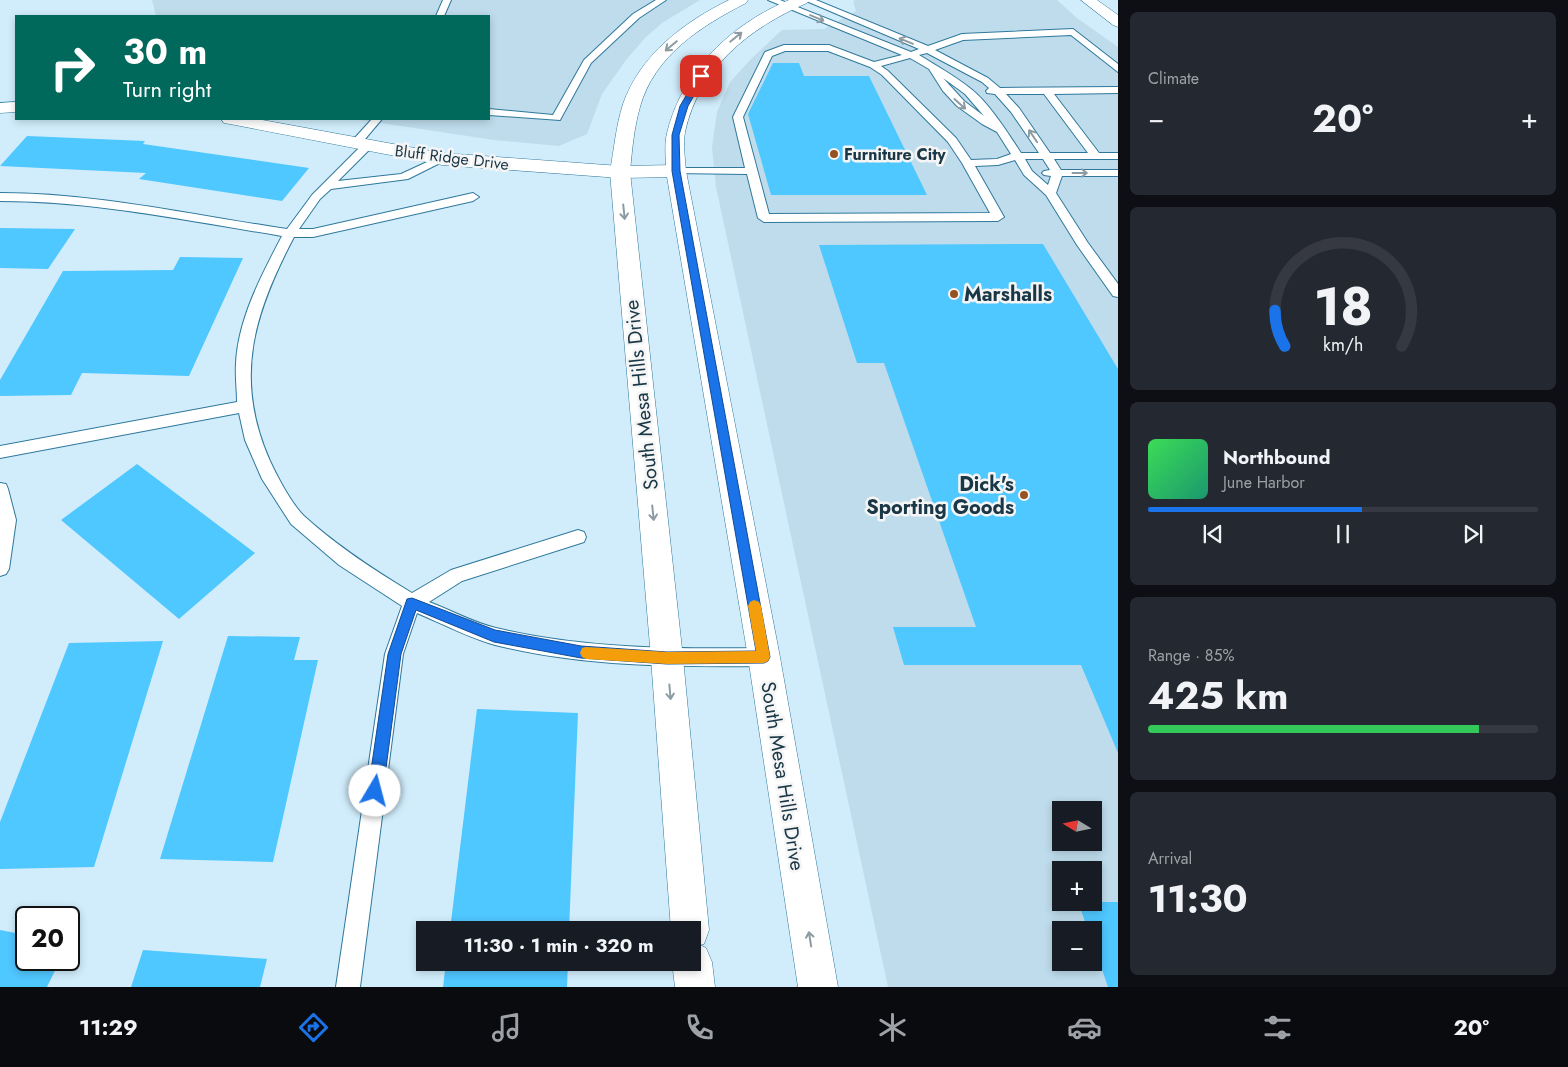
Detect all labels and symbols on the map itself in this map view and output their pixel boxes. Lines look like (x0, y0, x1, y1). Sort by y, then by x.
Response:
one-way arrow (809, 13, 824, 23)
one-way arrow (729, 32, 742, 43)
one-way arrow (899, 36, 914, 45)
one-way arrow (665, 40, 678, 51)
pin (680, 55, 722, 97)
one-way arrow (953, 99, 966, 110)
one-way arrow (1028, 129, 1039, 143)
street label: Bluff Ridge Drive (393, 139, 510, 176)
place label: Furniture City (844, 143, 946, 166)
marker: Furniture City (828, 148, 840, 160)
one-way arrow (1071, 168, 1087, 178)
one-way arrow (619, 204, 629, 220)
place label: Marshalls (964, 280, 1052, 309)
marker: Marshalls (948, 288, 960, 300)
street label: South Mesa Hills Drive (617, 298, 666, 491)
place label: Dick's Sporting Goods (866, 470, 1014, 522)
marker: Dick's Sporting Goods (1018, 489, 1030, 501)
one-way arrow (648, 505, 658, 521)
street label: South Mesa Hills Drive (753, 679, 812, 873)
one-way arrow (665, 684, 674, 700)
position arrow (348, 764, 400, 816)
north arrow (1052, 801, 1102, 851)
speed limit sign: 20 (15, 906, 80, 971)
one-way arrow (804, 931, 814, 947)

